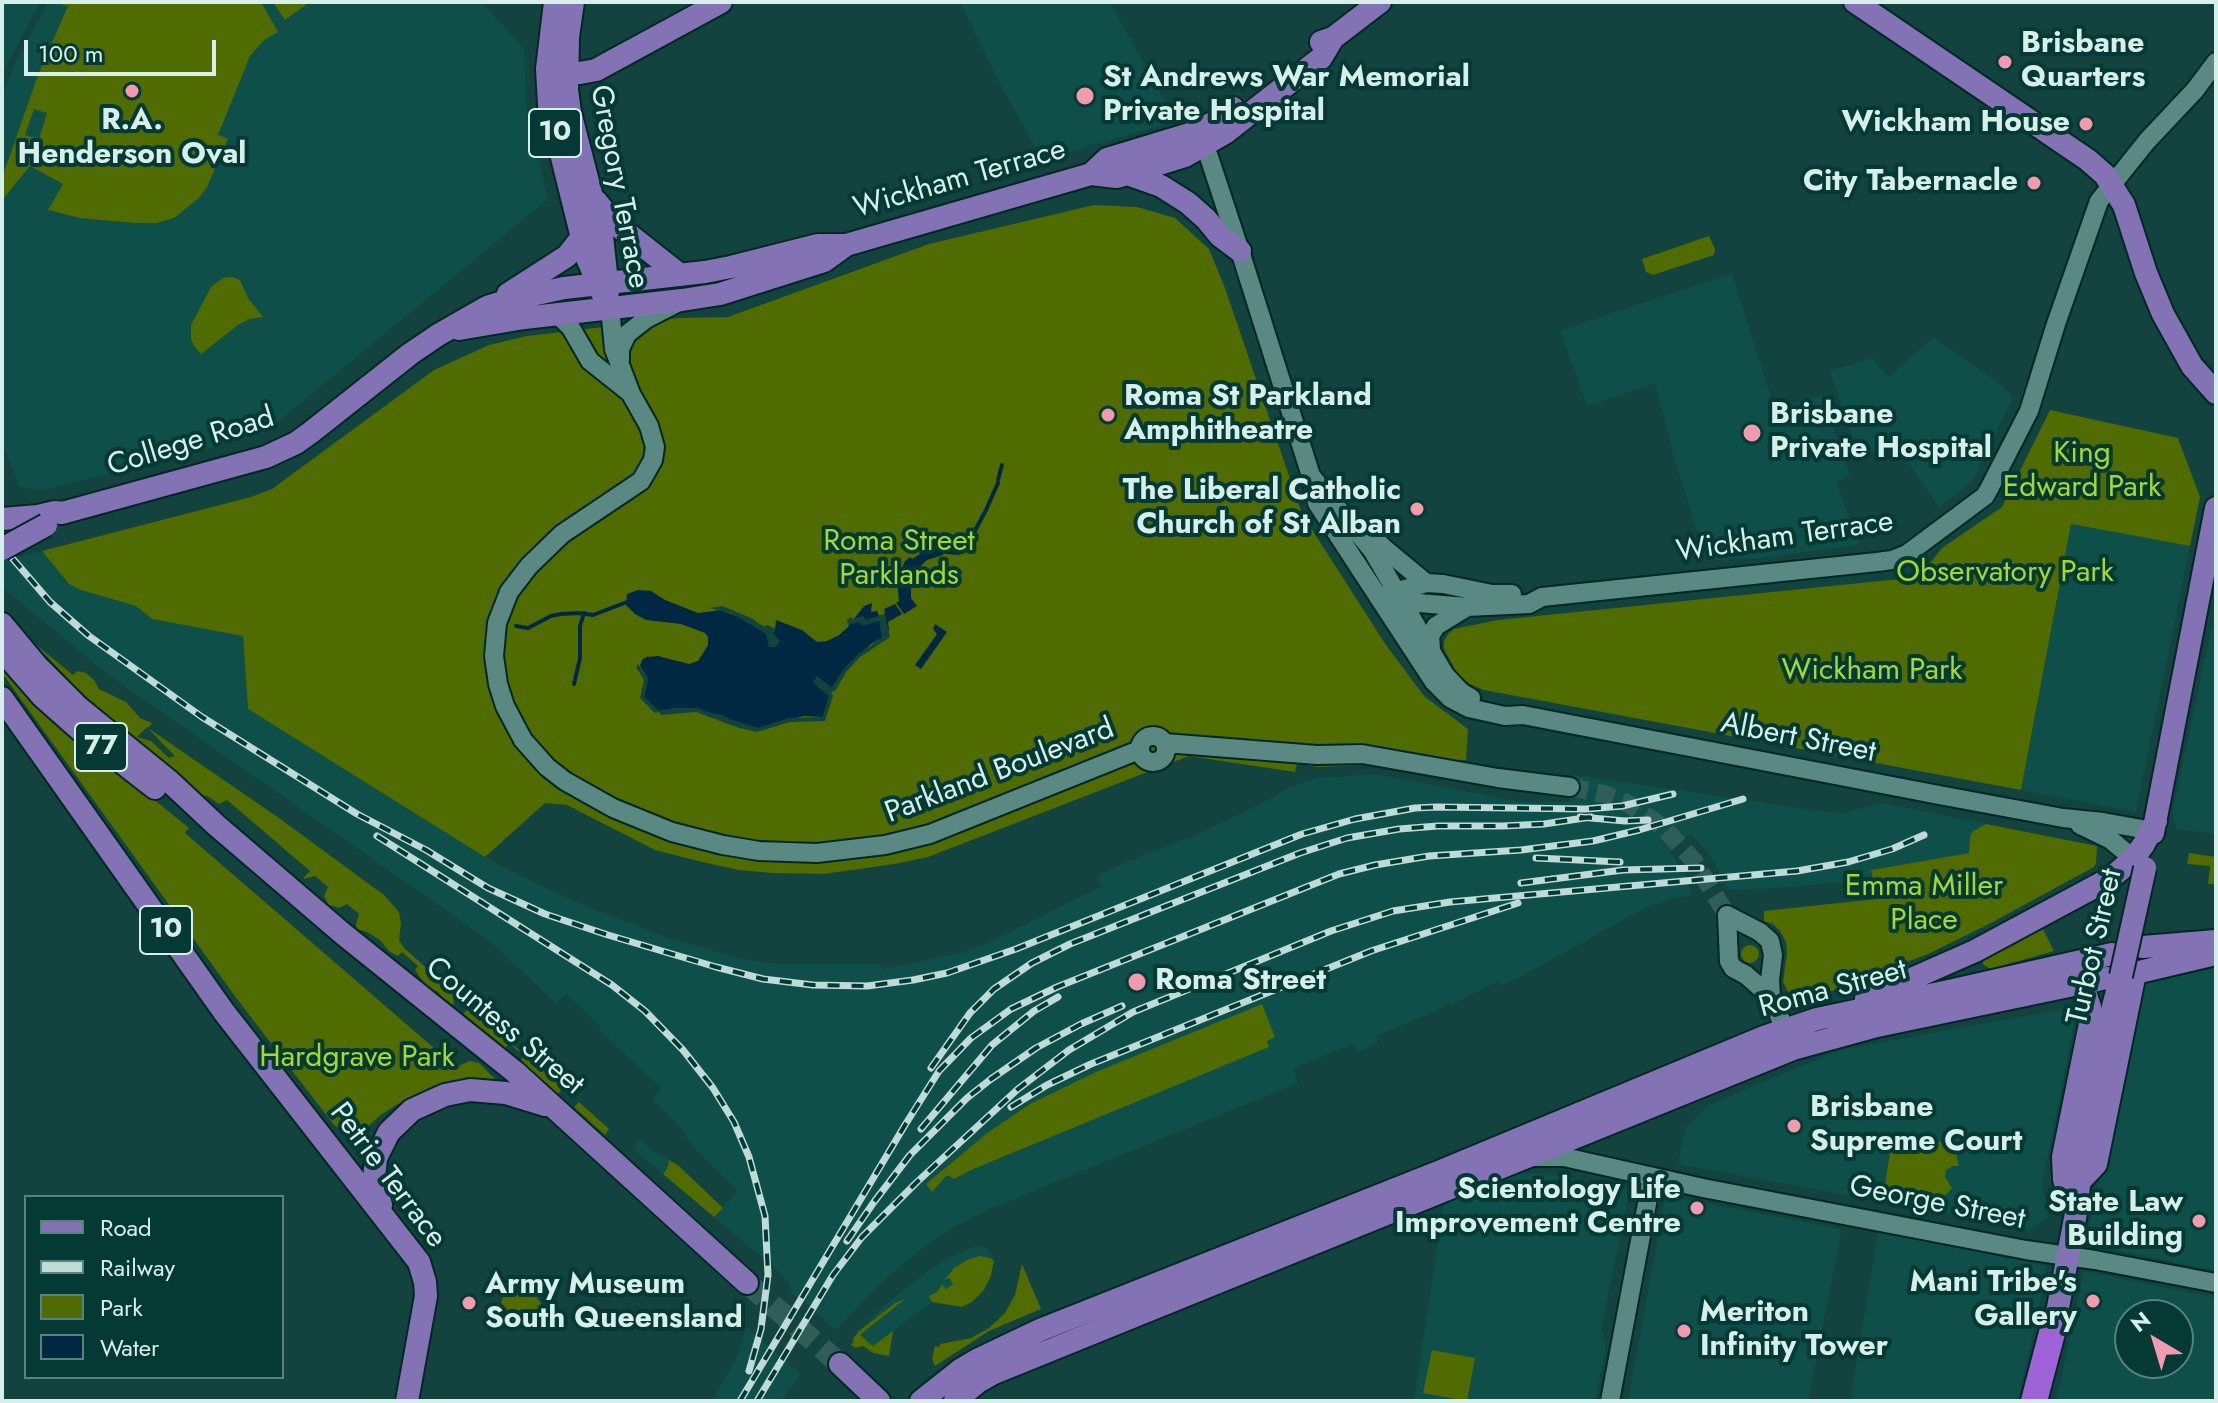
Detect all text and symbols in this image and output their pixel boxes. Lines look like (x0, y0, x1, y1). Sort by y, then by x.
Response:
scale bar (28, 24, 220, 74)
place label: Brisbane Quarters (2021, 27, 2145, 98)
text: 100 m (38, 36, 104, 71)
marker: Brisbane Quarters (1996, 53, 2014, 71)
place label: St Andrews War Memorial Private Hospital (1103, 61, 1470, 132)
marker: R.A. Henderson Oval (123, 82, 141, 100)
street label: Gregory Terrace (581, 82, 655, 292)
marker: St Andrews War Memorial Private Hospital (1074, 85, 1096, 107)
place label: R.A. Henderson Oval (18, 104, 246, 174)
place label: Wickham House (1841, 106, 2070, 142)
road number: 10 (529, 109, 581, 157)
marker: Wickham House (2077, 115, 2095, 133)
street label: Wickham Terrace (850, 133, 1070, 227)
place label: City Tabernacle (1803, 165, 2018, 201)
marker: City Tabernacle (2025, 174, 2043, 192)
place label: Roma St Parkland Amphitheatre (1124, 380, 1372, 450)
place label: Brisbane Private Hospital (1770, 398, 1992, 468)
street label: College Road (103, 401, 279, 485)
marker: Roma St Parkland Amphitheatre (1099, 406, 1117, 424)
marker: Brisbane Private Hospital (1741, 422, 1763, 444)
park label: King Edward Park (2003, 437, 2161, 508)
place label: The Liberal Catholic Church of St Alban (1123, 474, 1401, 544)
marker: The Liberal Catholic Church of St Alban (1408, 500, 1426, 518)
street label: Wickham Terrace (1674, 505, 1896, 571)
park label: Roma Street Parklands (823, 525, 975, 596)
park label: Observatory Park (1896, 556, 2114, 592)
park label: Wickham Park (1781, 654, 1963, 690)
street label: Albert Street (1717, 706, 1879, 772)
street label: Parkland Boulevard (880, 712, 1120, 832)
road number: 77 (75, 723, 127, 771)
street label: Turbot Street (2061, 866, 2131, 1028)
park label: Emma Miller Place (1845, 870, 2003, 940)
road number: 10 (140, 906, 192, 954)
street label: Countess Street (417, 950, 591, 1104)
street label: Roma Street (1755, 953, 1911, 1027)
place label: Roma Street (1155, 964, 1326, 1000)
marker: Roma Street (1126, 971, 1148, 993)
park label: Hardgrave Park (259, 1041, 455, 1077)
place label: Brisbane Supreme Court (1810, 1091, 2022, 1162)
street label: Petrie Terrace (321, 1097, 453, 1255)
marker: Brisbane Supreme Court (1785, 1117, 1803, 1135)
street label: George Street (1846, 1169, 2028, 1239)
place label: Scientology Life Improvement Centre (1395, 1173, 1681, 1244)
place label: State Law Building (2048, 1186, 2183, 1256)
legend (24, 1195, 284, 1379)
marker: Scientology Life Improvement Centre (1688, 1199, 1706, 1217)
text: Road (100, 1210, 152, 1245)
marker: State Law Building (2190, 1212, 2208, 1230)
text: Railway (100, 1250, 175, 1285)
place label: Mani Tribe's Gallery (1910, 1266, 2077, 1336)
place label: Army Museum South Queensland (485, 1268, 743, 1338)
text: Park (100, 1290, 143, 1325)
marker: Mani Tribe's Gallery (2084, 1292, 2102, 1310)
marker: Army Museum South Queensland (460, 1294, 478, 1312)
place label: Meriton Infinity Tower (1700, 1296, 1888, 1366)
north arrow (2114, 1299, 2194, 1379)
text: N (2124, 1304, 2157, 1340)
marker: Meriton Infinity Tower (1675, 1322, 1693, 1340)
text: Water (100, 1330, 159, 1365)

